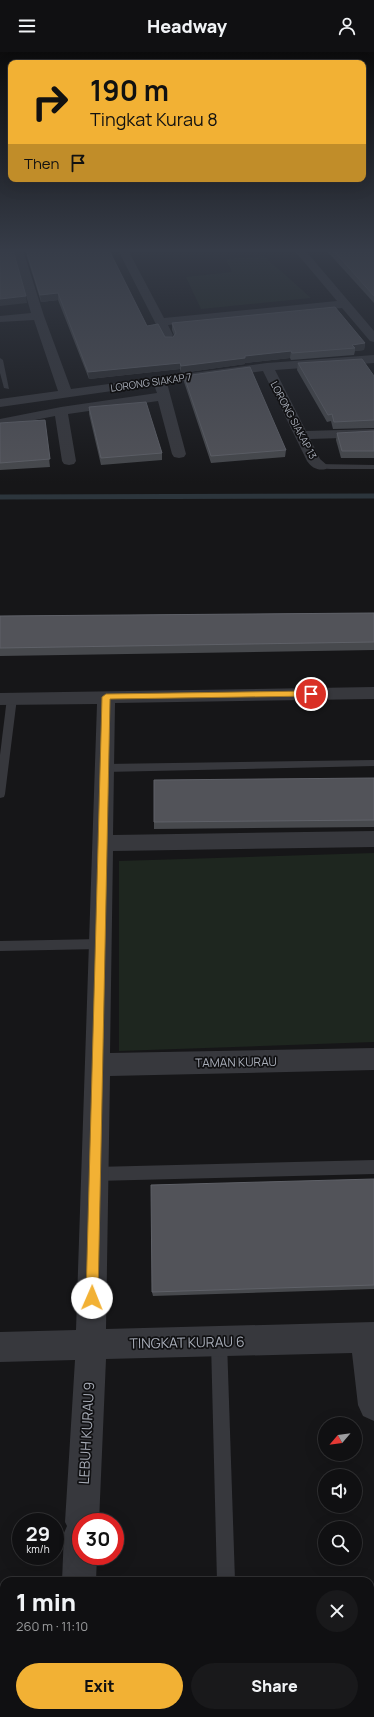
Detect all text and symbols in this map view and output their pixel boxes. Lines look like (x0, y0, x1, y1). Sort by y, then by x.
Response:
text: Headway (147, 14, 227, 38)
icon: menu (16, 15, 38, 37)
icon: person (336, 15, 358, 37)
text: 190 m (90, 71, 169, 109)
icon: right (24, 76, 76, 128)
text: Tingkat Kurau 8 (90, 107, 218, 131)
icon: arrive (67, 152, 89, 174)
text: Then (24, 153, 59, 174)
street label: LORONG SIAKAP 7 (110, 369, 192, 395)
street label: LORONG SIAKAP 13 (268, 379, 320, 461)
pin (294, 677, 328, 711)
icon: arrive (300, 683, 322, 705)
street label: TAMAN KURAU (195, 1053, 277, 1071)
position arrow (71, 1277, 113, 1319)
street label: TINGKAT KURAU 6 (129, 1331, 245, 1353)
street label: LEBUH KURAU 9 (74, 1381, 98, 1485)
north arrow (318, 1417, 362, 1461)
map controls (318, 1417, 362, 1565)
button: sound (318, 1469, 362, 1513)
speed limit sign: 30 (72, 1513, 124, 1565)
text: 29 (26, 1520, 50, 1547)
button: search (318, 1521, 362, 1565)
text: km/h (26, 1542, 50, 1556)
text: 1 min (16, 1585, 76, 1618)
button: close (316, 1590, 358, 1632)
text: 260 m · 11:10 (16, 1617, 88, 1635)
button: Exit (16, 1663, 183, 1709)
button: Share (191, 1663, 358, 1709)

